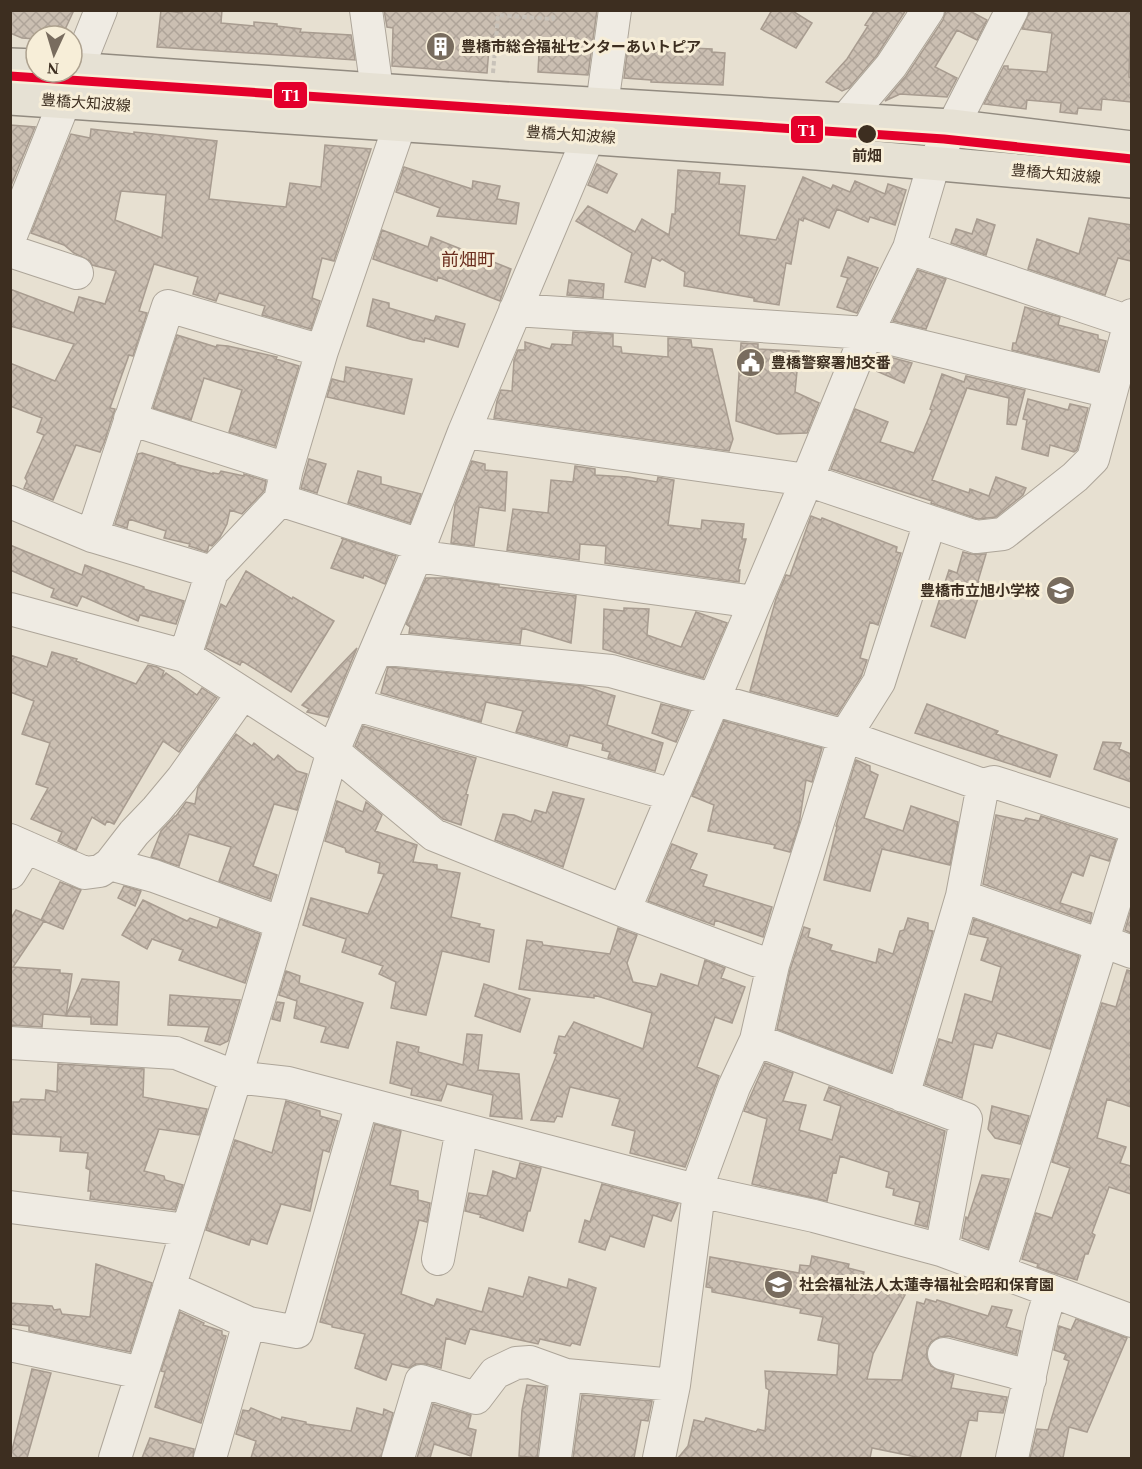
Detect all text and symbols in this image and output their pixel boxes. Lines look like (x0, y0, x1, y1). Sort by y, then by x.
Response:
north arrow (24, 24, 84, 84)
building icon: 豊橋市総合福祉センターあいトピア (424, 31, 456, 63)
place label: 豊橋市総合福祉センターあいトピア (461, 38, 701, 55)
text: N (46, 60, 59, 77)
line badge: T1 (273, 81, 308, 109)
text: T1 (282, 87, 300, 104)
street label: 豊橋大知波線 (41, 92, 131, 114)
line badge: T1 (790, 115, 824, 144)
text: T1 (798, 122, 816, 139)
marker: 前畑 (856, 123, 878, 145)
street label: 豊橋大知波線 (526, 124, 616, 146)
place label: 前畑 (852, 147, 882, 164)
street label: 豊橋大知波線 (1010, 162, 1102, 186)
district label: 前畑町 (441, 250, 495, 270)
public building icon: 豊橋警察署旭交番 (734, 347, 766, 379)
place label: 豊橋警察署旭交番 (771, 355, 891, 371)
school or university icon: 豊橋市立旭小学校 (1045, 575, 1077, 607)
place label: 豊橋市立旭小学校 (920, 583, 1040, 599)
school or university icon: 社会福祉法人太蓮寺福祉会昭和保育園 (762, 1269, 794, 1301)
place label: 社会福祉法人太蓮寺福祉会昭和保育園 (799, 1276, 1054, 1293)

